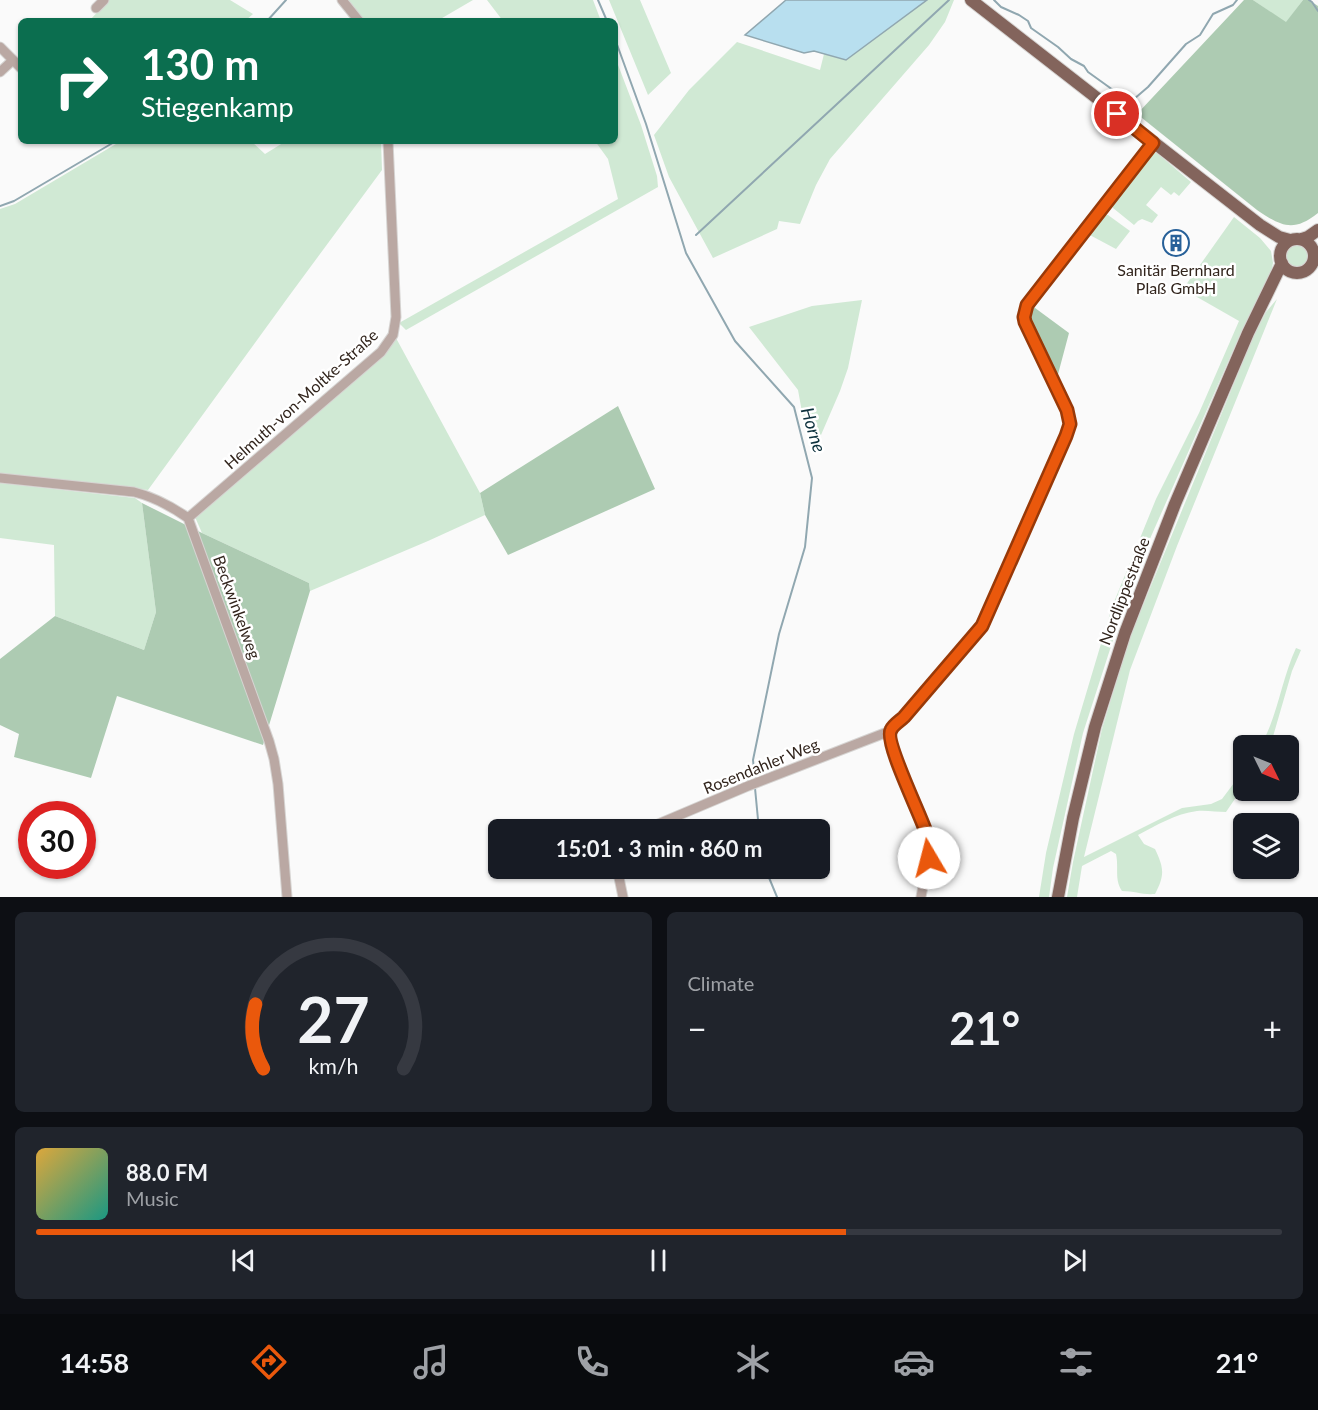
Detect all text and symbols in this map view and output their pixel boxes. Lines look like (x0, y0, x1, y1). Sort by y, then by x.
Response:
text: 130 m (141, 39, 259, 89)
icon: right (42, 42, 120, 120)
pin (1091, 88, 1142, 139)
text: Stiegenkamp (141, 90, 294, 123)
icon: arrive (1100, 97, 1133, 130)
building icon: Sanitär Bernhard Plaß GmbH (1161, 228, 1191, 258)
place label: Sanitär Bernhard Plaß GmbH (1117, 260, 1235, 297)
street label: Helmuth-von-Moltke-Straße (220, 325, 381, 472)
water label: Horne (797, 404, 831, 455)
street label: Nordlippestraße (1094, 534, 1153, 647)
street label: Beckwinkelweg (210, 552, 265, 661)
street label: Rosendahler Weg (700, 734, 821, 797)
north arrow (1233, 735, 1299, 801)
map controls (1233, 735, 1299, 879)
speed limit sign: 30 (18, 801, 96, 879)
button: layers (1233, 813, 1299, 879)
position arrow (897, 826, 961, 890)
text: 15:01 · 3 min · 860 m (556, 835, 762, 862)
text: Climate (688, 971, 754, 995)
text: 27 (297, 981, 369, 1056)
text: 21° (949, 1001, 1020, 1055)
text: − (688, 1008, 707, 1048)
text: + (1263, 1008, 1282, 1048)
text: km/h (308, 1053, 358, 1079)
text: 88.0 FM (126, 1159, 208, 1186)
text: Music (126, 1186, 179, 1210)
icon: previous (227, 1244, 260, 1277)
icon: pause (642, 1244, 675, 1277)
icon: next (1058, 1244, 1091, 1277)
icon: directions (248, 1341, 290, 1383)
icon: music (410, 1341, 452, 1383)
icon: phone (571, 1341, 613, 1383)
icon: climate (732, 1341, 774, 1383)
icon: car (893, 1341, 935, 1383)
icon: filters (1055, 1341, 1097, 1383)
text: 14:58 (60, 1346, 129, 1379)
text: 21° (1216, 1346, 1258, 1379)

